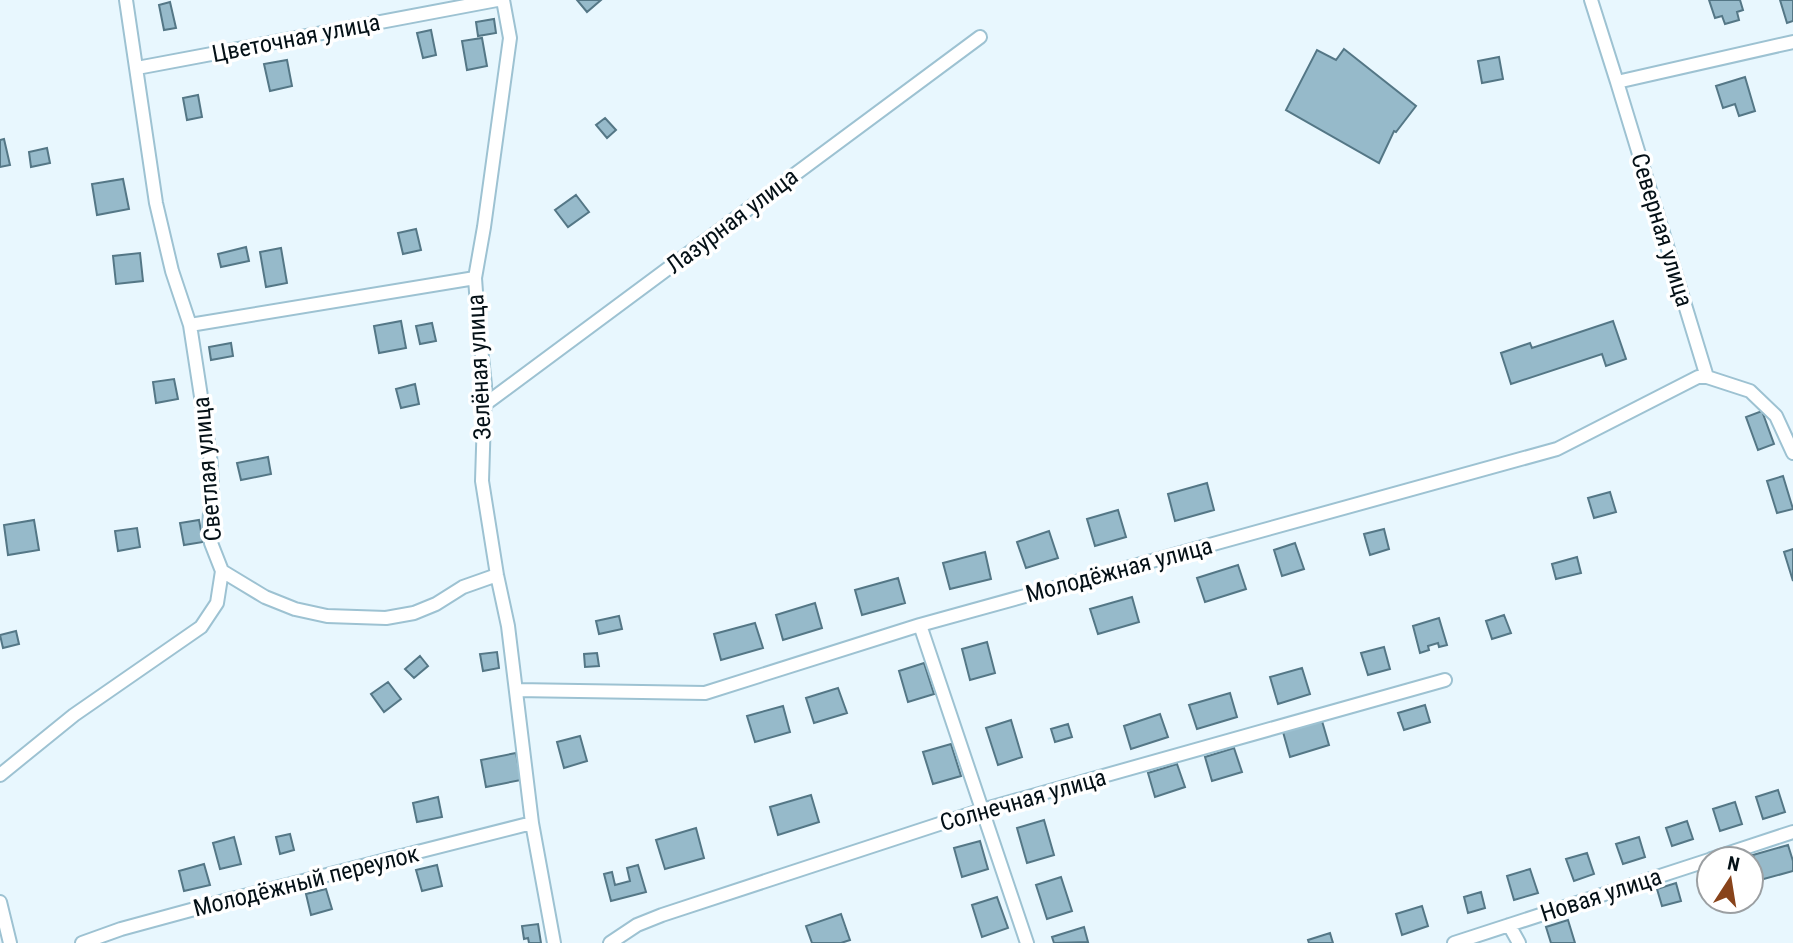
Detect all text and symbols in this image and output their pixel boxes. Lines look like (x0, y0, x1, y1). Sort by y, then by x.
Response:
street label: Цветочная улица (210, 8, 382, 68)
street label: Северная улица (1625, 150, 1699, 310)
street label: Лазурная улица (661, 162, 803, 280)
street label: Зелёная улица (461, 293, 497, 441)
street label: Светлая улица (187, 396, 227, 542)
street label: Молодёжная улица (1022, 532, 1216, 608)
street label: Солнечная улица (937, 763, 1109, 837)
street label: Молодёжный переулок (190, 839, 422, 923)
north arrow (1695, 845, 1765, 915)
text: N (1725, 851, 1742, 876)
street label: Новая улица (1537, 862, 1665, 928)

